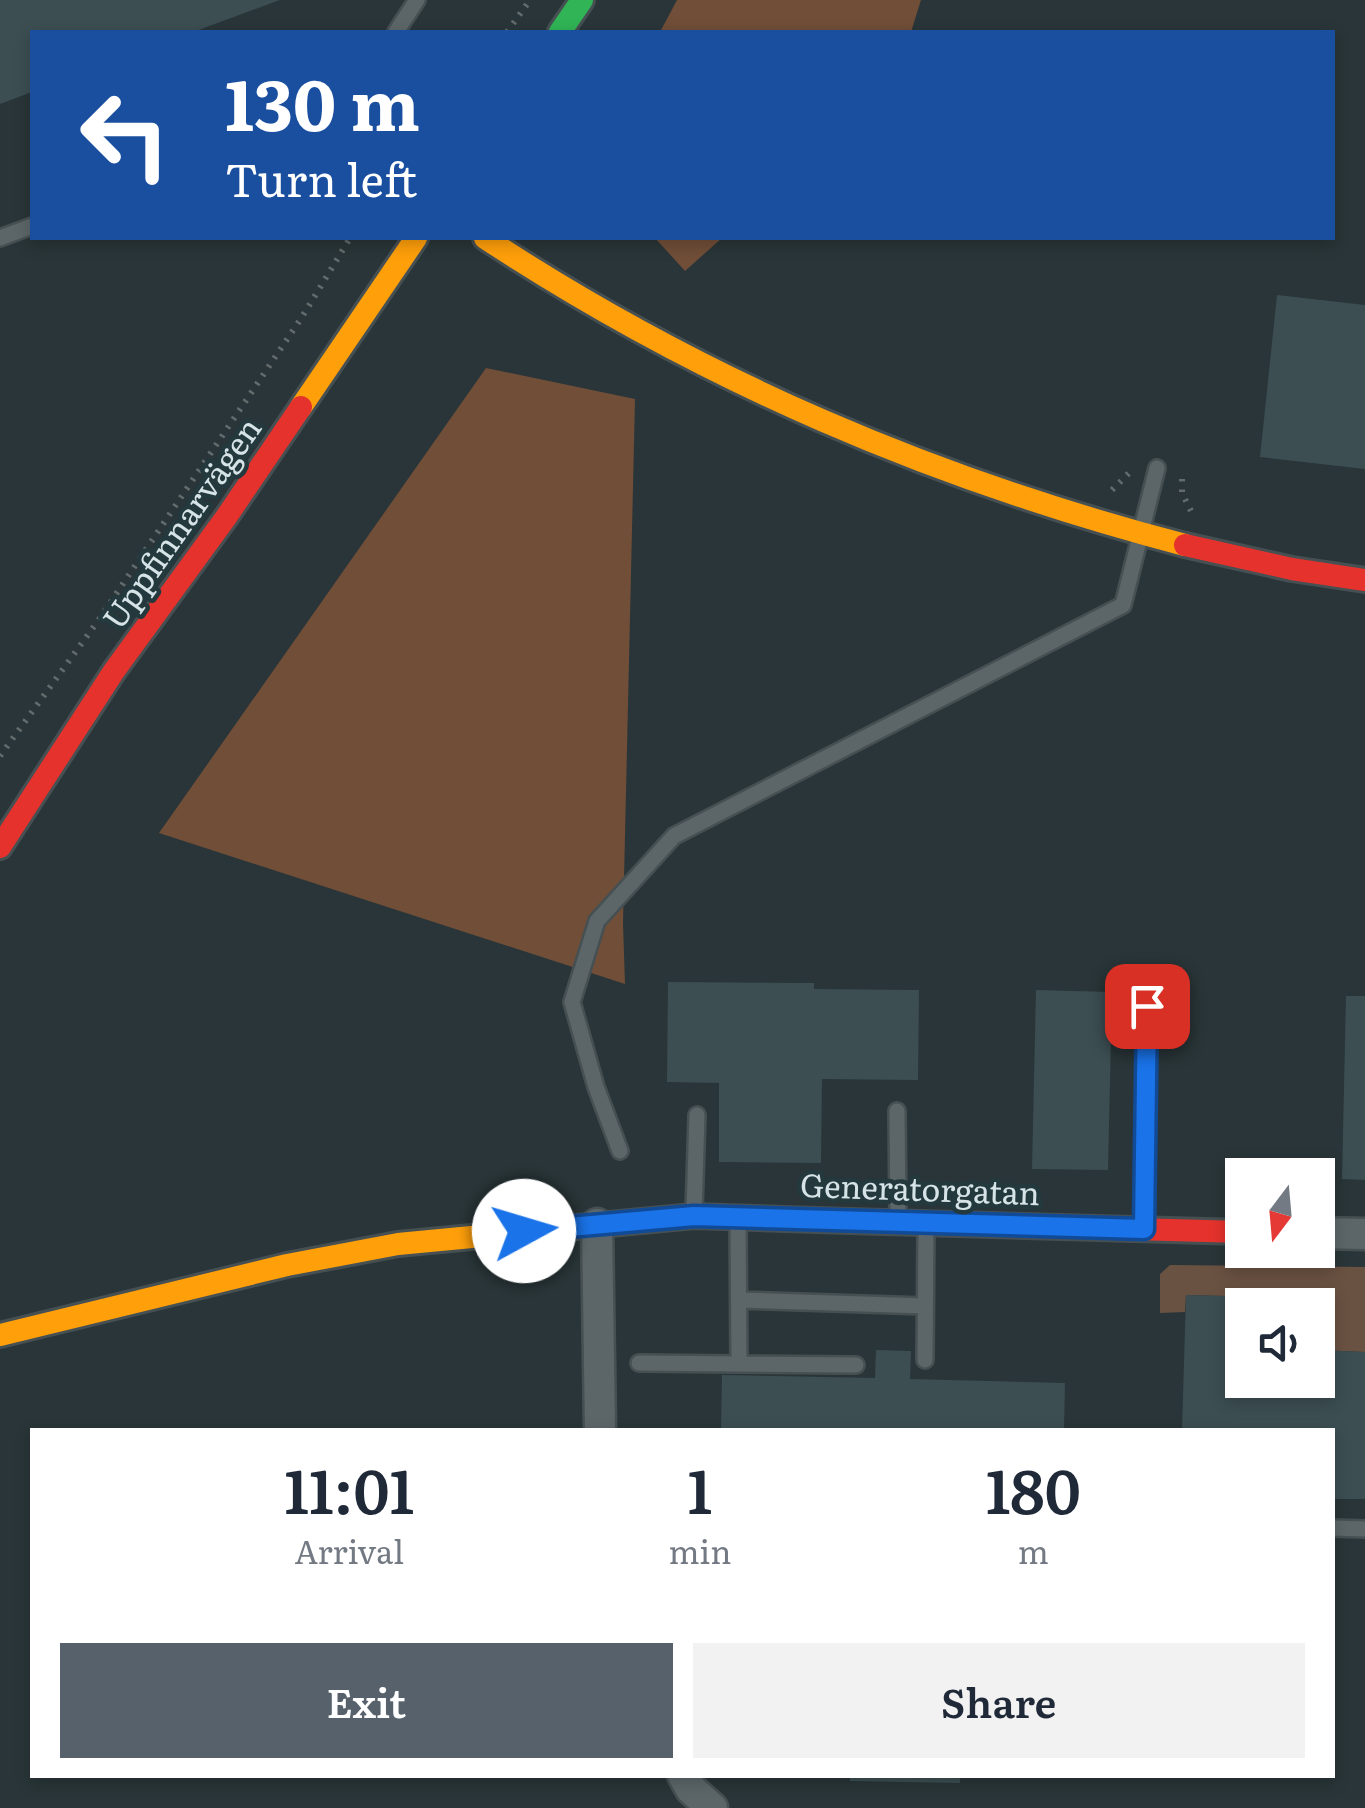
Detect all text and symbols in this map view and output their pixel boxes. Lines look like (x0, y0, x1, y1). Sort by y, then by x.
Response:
text: 130 m (225, 49, 420, 153)
icon: left (60, 70, 190, 200)
text: Turn left (225, 144, 417, 211)
street label: Uppfinnarvägen (89, 406, 271, 638)
pin (1105, 964, 1190, 1049)
icon: arrive (1120, 979, 1175, 1034)
north arrow (1225, 1158, 1335, 1268)
map controls (1225, 1158, 1335, 1398)
street label: Generatorgatan (799, 1159, 1041, 1215)
position arrow (472, 1179, 576, 1283)
button: sound (1225, 1288, 1335, 1398)
text: 11:01 (284, 1443, 414, 1532)
text: 1 (688, 1443, 712, 1532)
text: 180 (986, 1443, 1081, 1532)
text: Arrival (295, 1526, 404, 1574)
text: min (668, 1526, 731, 1574)
text: m (1018, 1526, 1049, 1574)
button: Exit (60, 1643, 673, 1758)
button: Share (693, 1643, 1305, 1758)

